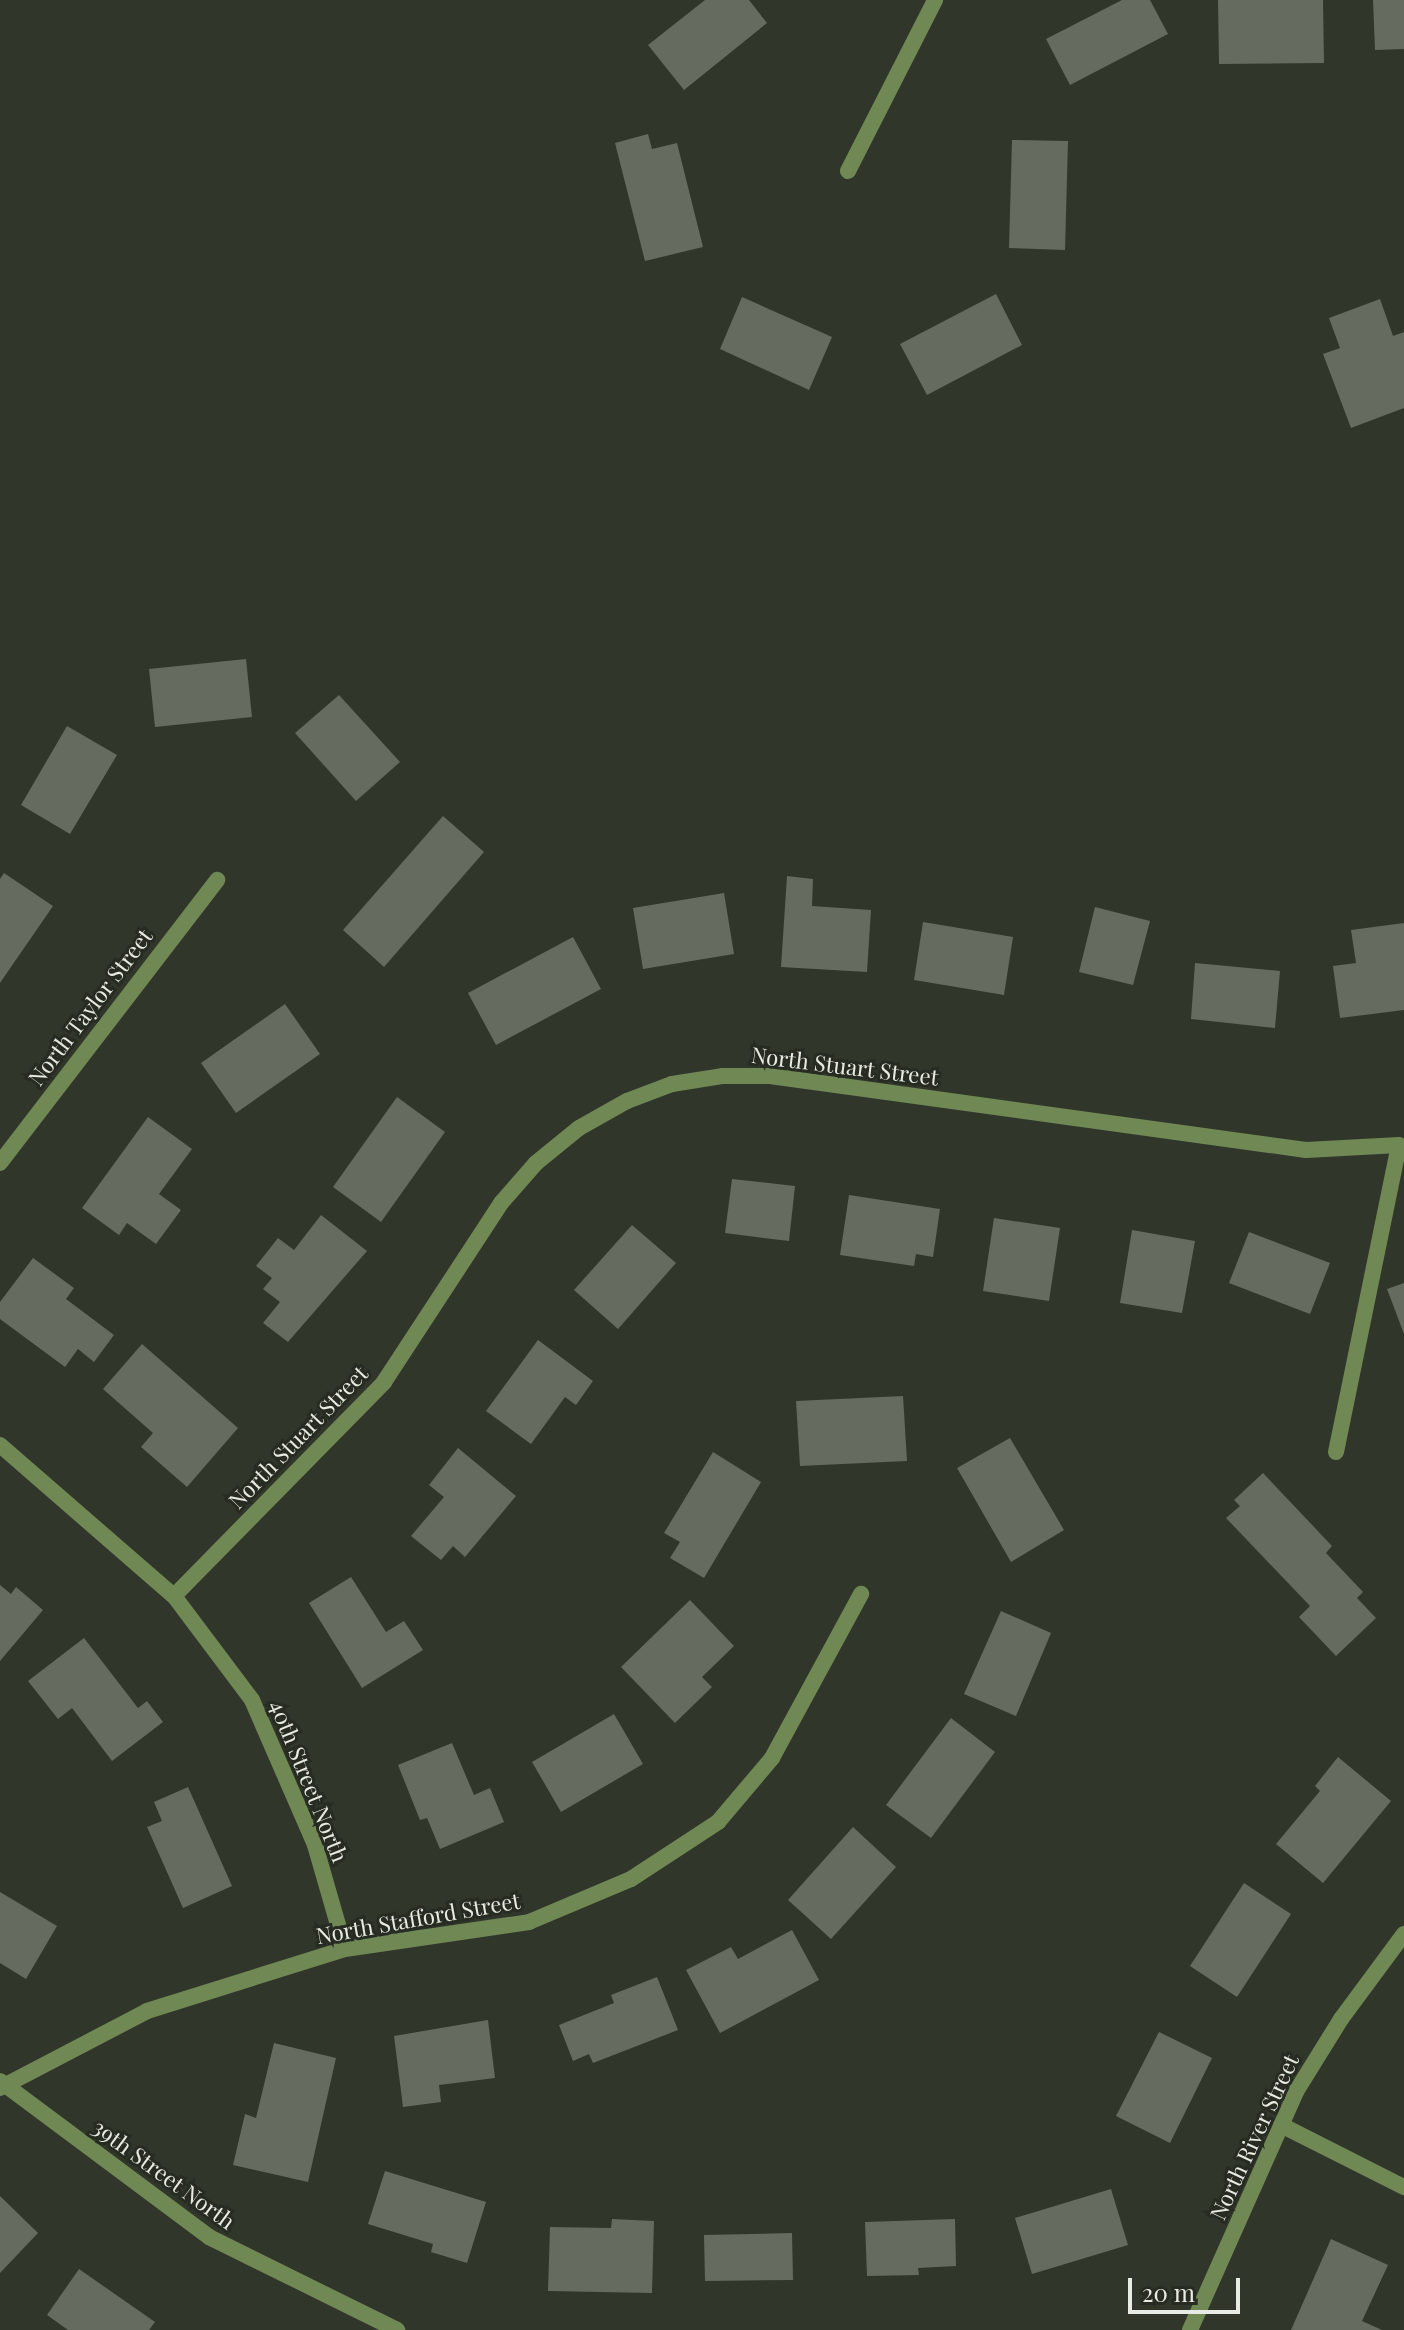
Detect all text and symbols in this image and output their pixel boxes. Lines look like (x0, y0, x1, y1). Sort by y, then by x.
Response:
street label: North Taylor Street (22, 923, 158, 1091)
street label: North Stuart Street (750, 1041, 940, 1091)
street label: North Stuart Street (223, 1360, 373, 1514)
street label: 40th Street North (264, 1696, 354, 1866)
street label: North Stafford Street (314, 1887, 522, 1949)
street label: North River Street (1204, 2050, 1304, 2224)
street label: 39th Street North (88, 2113, 240, 2235)
scale bar (1132, 2262, 1244, 2312)
text: 20 m (1142, 2276, 1195, 2308)

